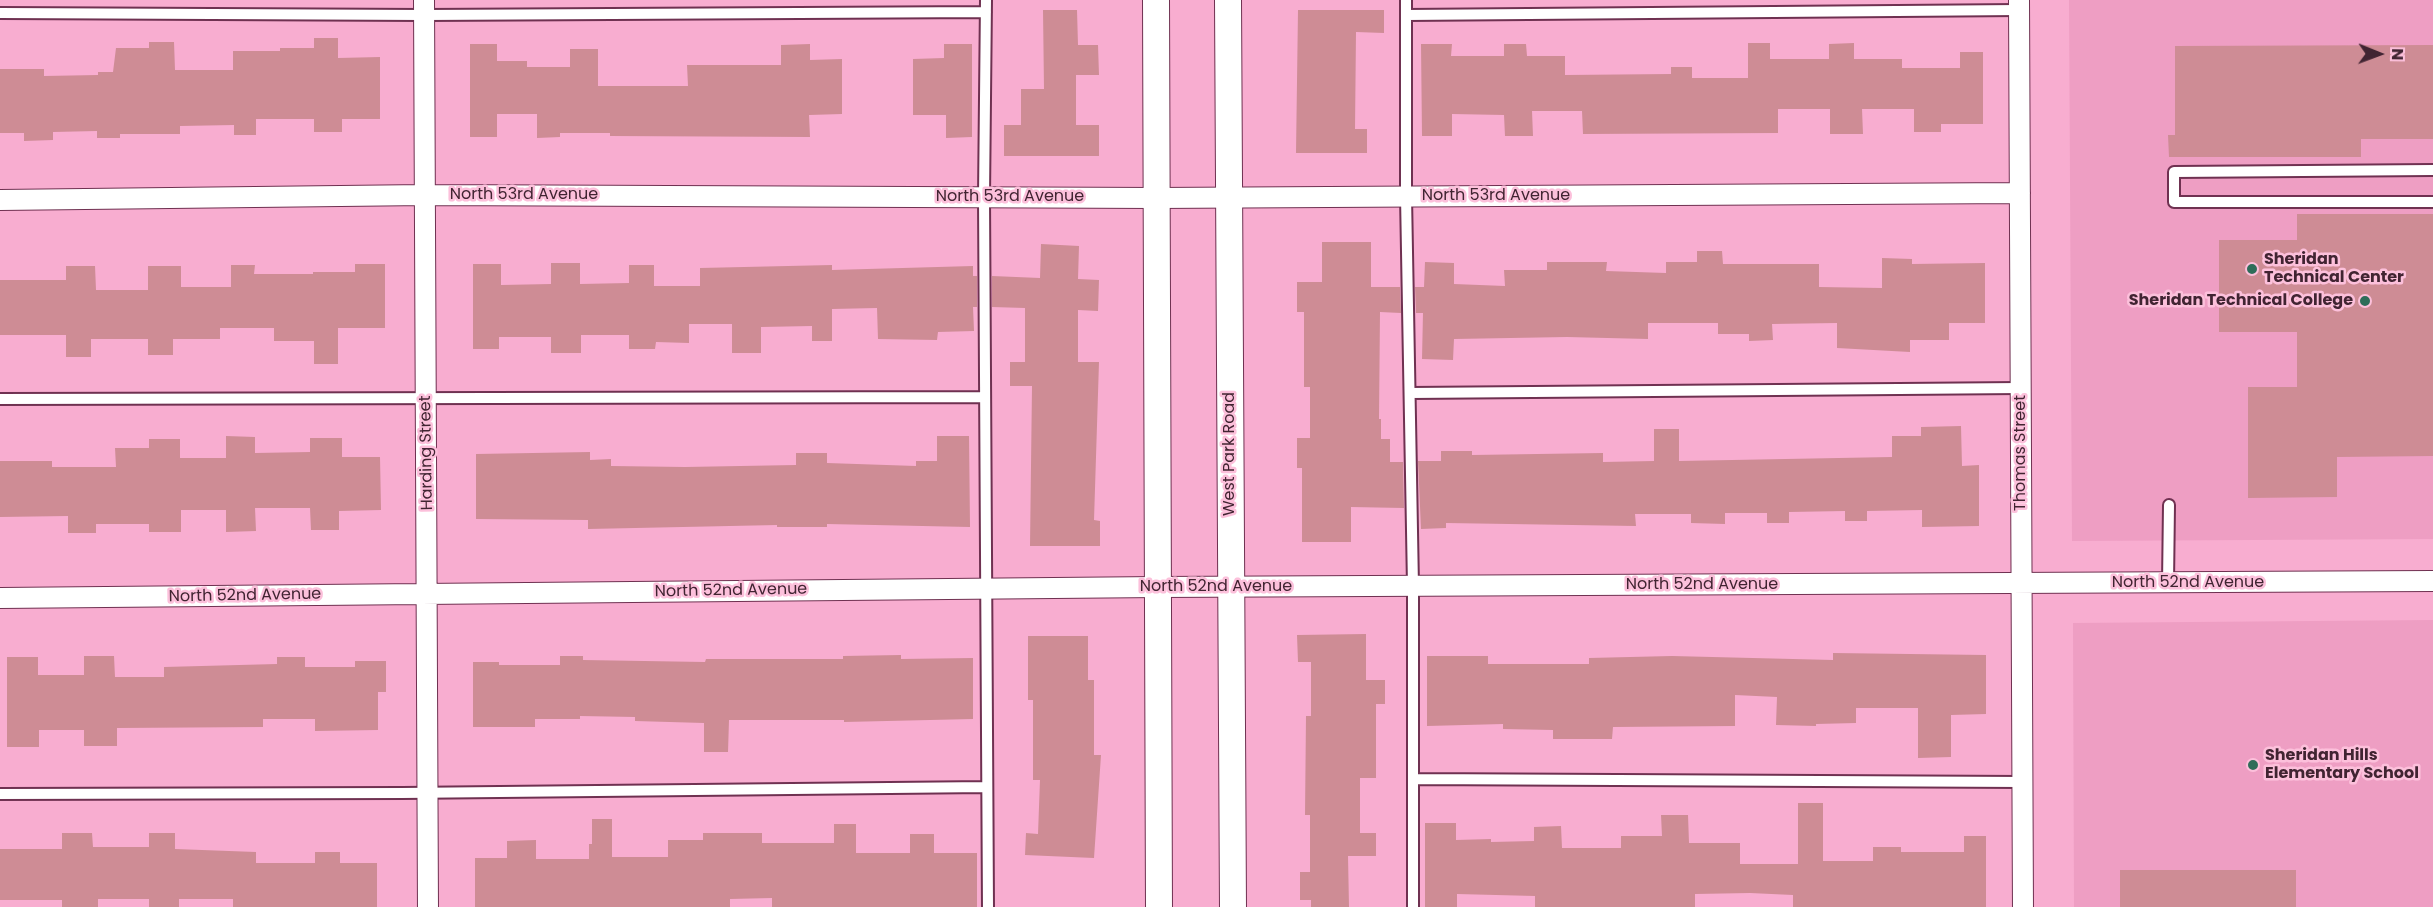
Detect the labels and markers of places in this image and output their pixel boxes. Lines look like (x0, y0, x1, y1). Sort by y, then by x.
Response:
place label: Sheridan Technical Center (2264, 250, 2404, 288)
marker: Sheridan Technical Center (2245, 262, 2259, 276)
place label: Sheridan Technical College (2129, 291, 2353, 311)
marker: Sheridan Technical College (2358, 294, 2372, 308)
place label: Sheridan Hills Elementary School (2265, 746, 2419, 784)
marker: Sheridan Hills Elementary School (2246, 758, 2260, 772)

